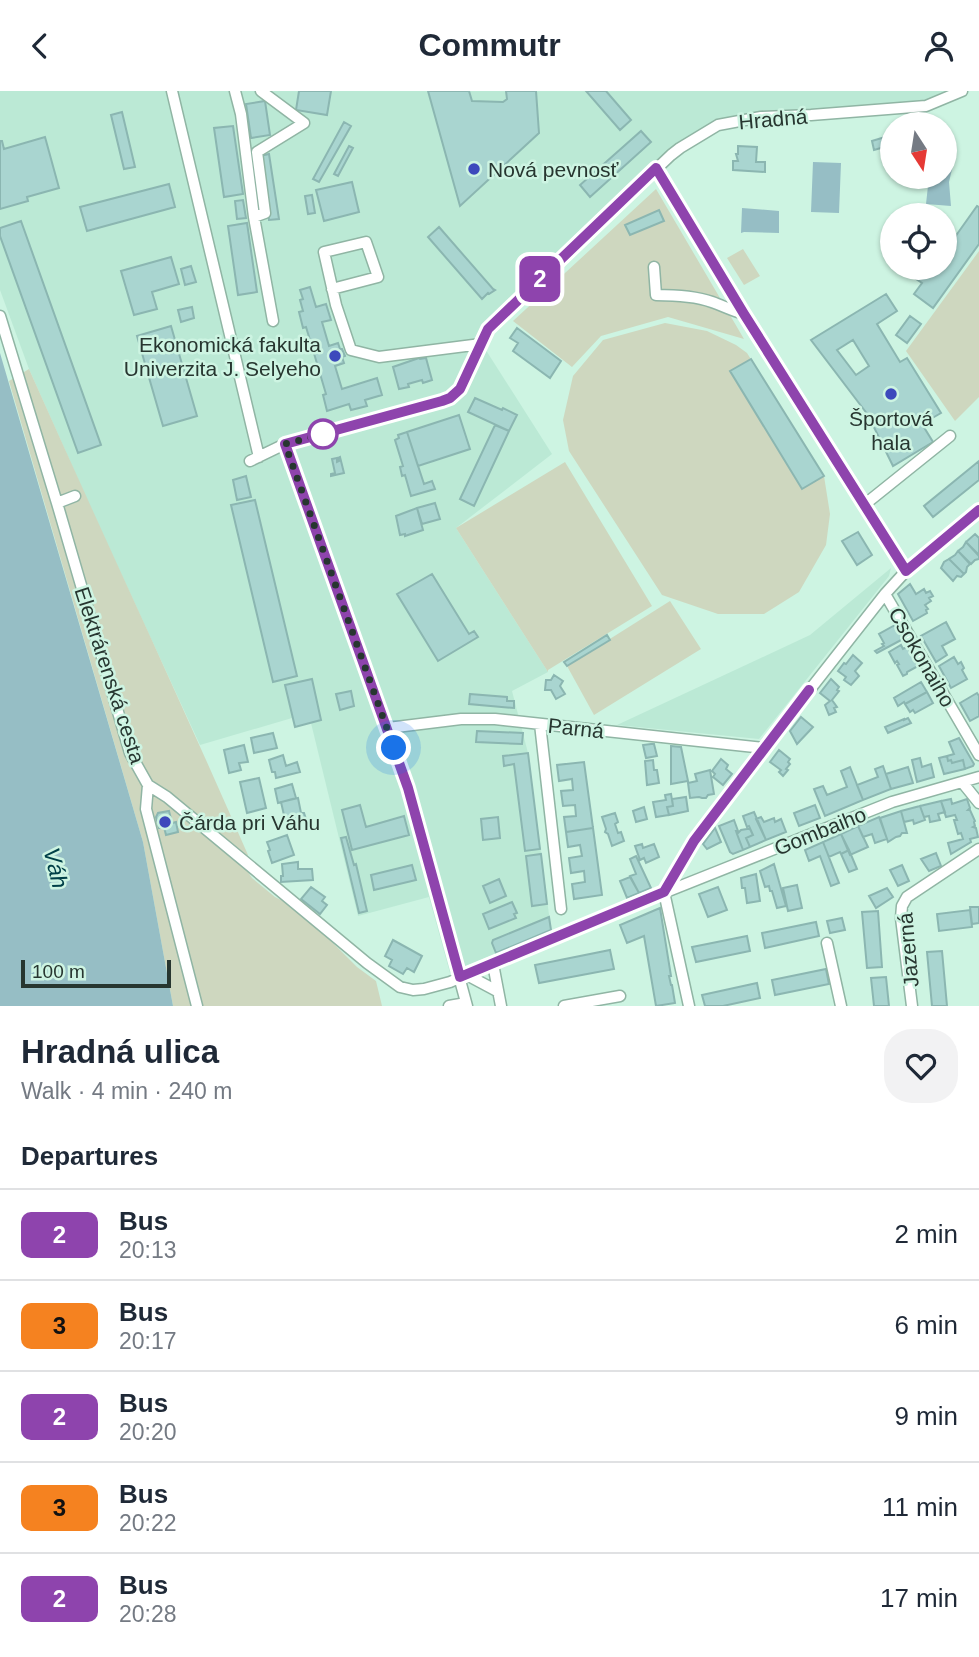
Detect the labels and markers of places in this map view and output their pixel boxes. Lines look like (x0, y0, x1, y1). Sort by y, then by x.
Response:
place label: Nová pevnosť (488, 158, 620, 181)
marker: Nová pevnosť (466, 161, 482, 177)
place label: Ekonomická fakulta Univerzita J. Selyeho (124, 333, 321, 380)
marker: Ekonomická fakulta Univerzita J. Selyeho (327, 348, 343, 364)
marker: Športová hala (883, 386, 899, 402)
place label: Športová hala (849, 407, 933, 454)
unlabelled marker (308, 419, 338, 449)
place label: Čárda pri Váhu (179, 811, 320, 834)
marker: Čárda pri Váhu (157, 814, 173, 830)

